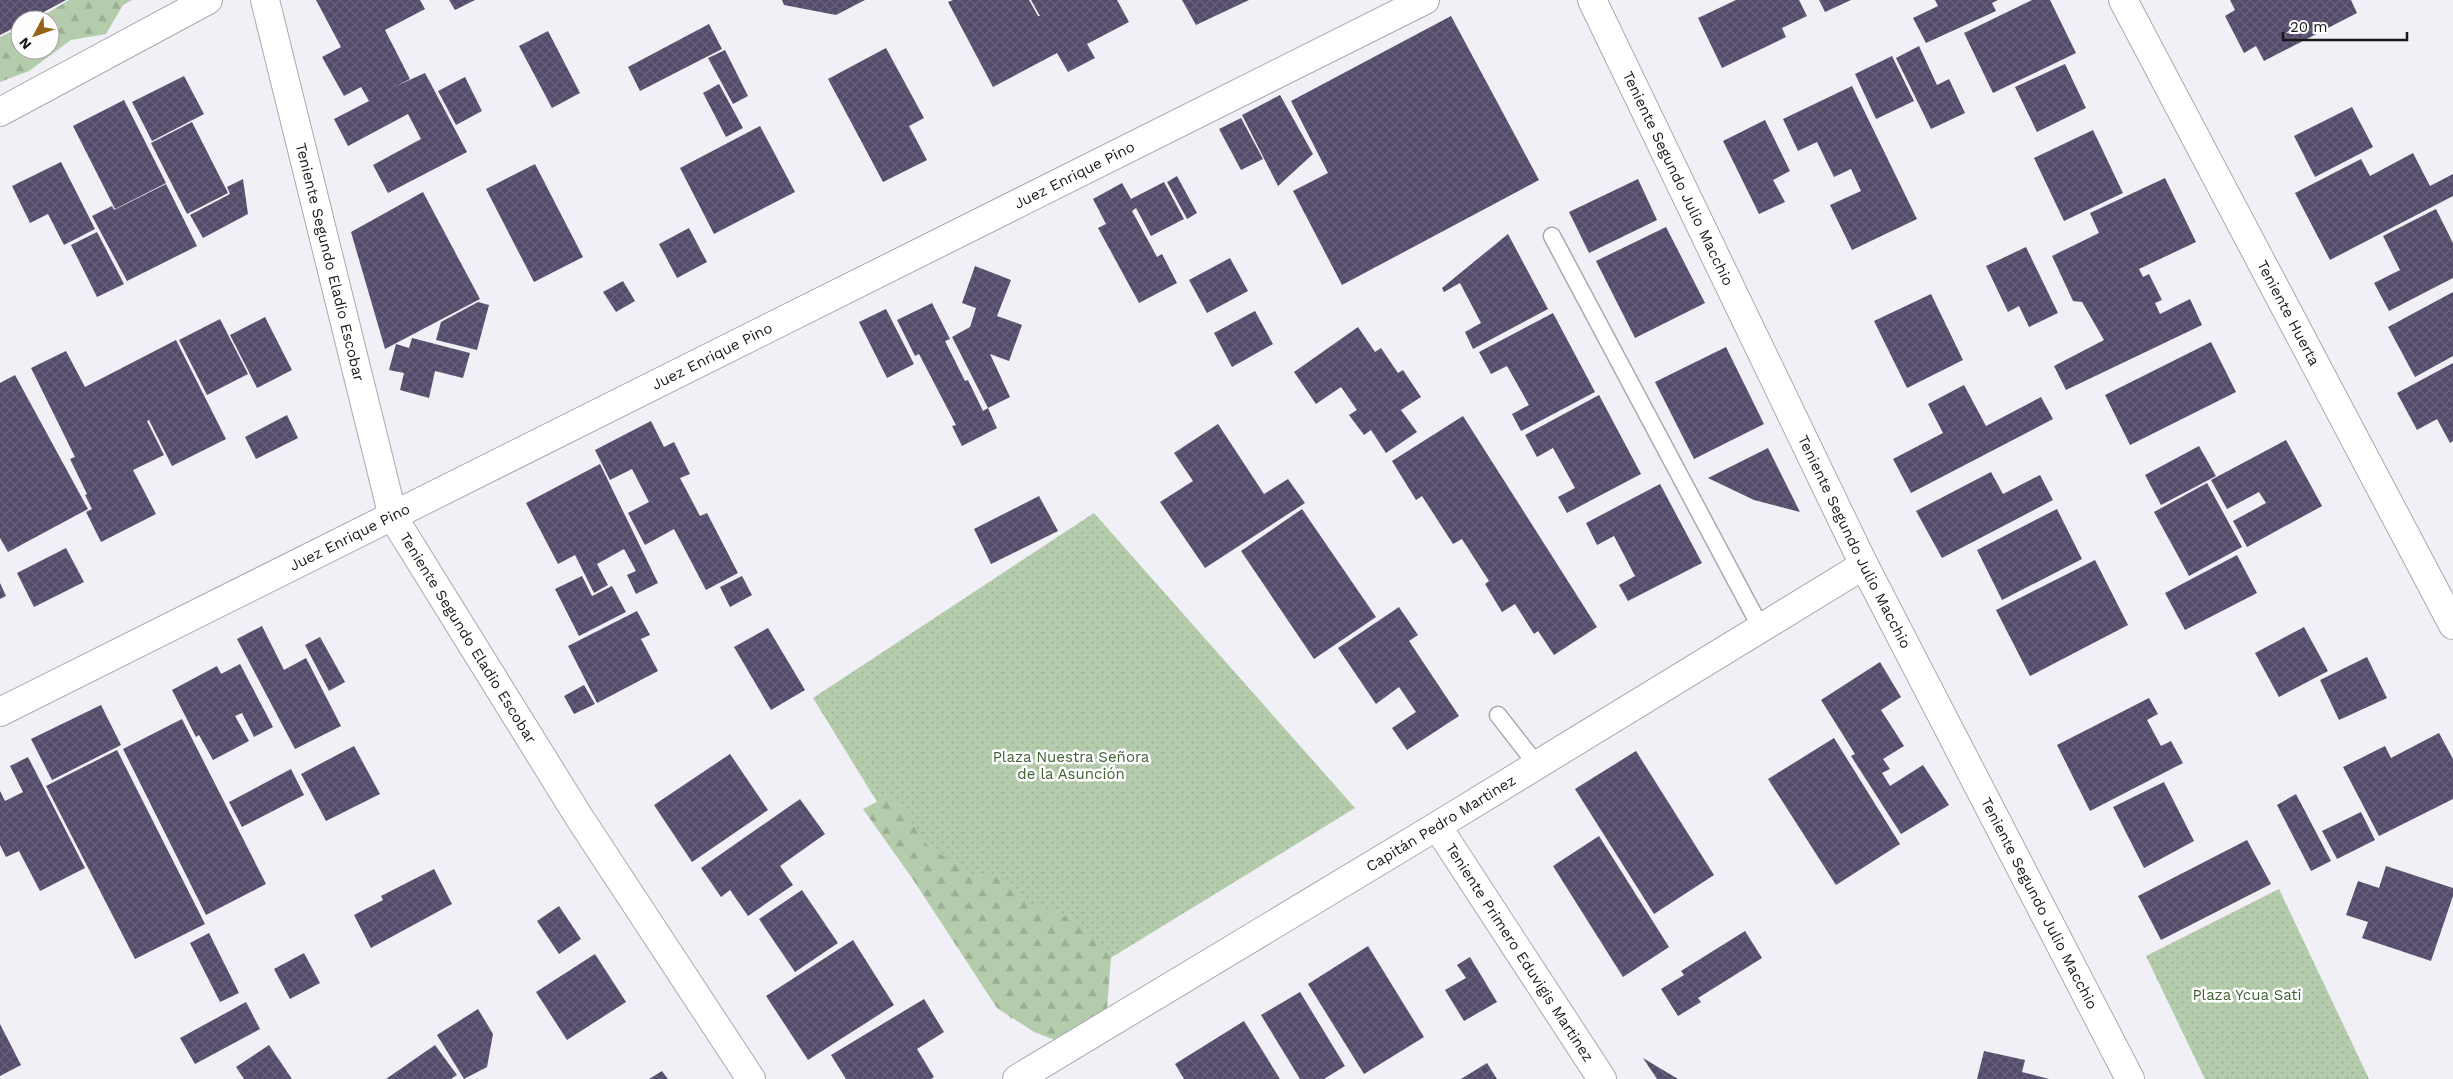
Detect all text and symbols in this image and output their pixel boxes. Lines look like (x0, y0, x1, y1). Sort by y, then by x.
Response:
north arrow (10, 10, 60, 60)
scale bar (2283, 10, 2407, 42)
text: 20 m (2290, 18, 2328, 36)
text: N (16, 34, 35, 53)
street label: Teniente Segundo Julio Macchio (1619, 68, 1737, 289)
street label: Juez Enrique Pino (1011, 138, 1138, 213)
street label: Teniente Segundo Eladio Escobar (292, 141, 368, 383)
street label: Teniente Huerta (2253, 257, 2324, 369)
street label: Juez Enrique Pino (649, 319, 775, 394)
street label: Teniente Segundo Julio Macchio (1794, 432, 1915, 652)
street label: Juez Enrique Pino (287, 500, 413, 575)
street label: Teniente Segundo Eladio Escobar (396, 529, 540, 747)
park label: Plaza Nuestra Señora de la Asunción (993, 748, 1150, 783)
street label: Capitán Pedro Martinez (1363, 771, 1519, 876)
street label: Teniente Segundo Julio Macchio (1977, 794, 2101, 1012)
street label: Teniente Primero Eduvigis Martinez (1442, 840, 1597, 1065)
park label: Plaza Ycua Sati (2192, 986, 2302, 1004)

